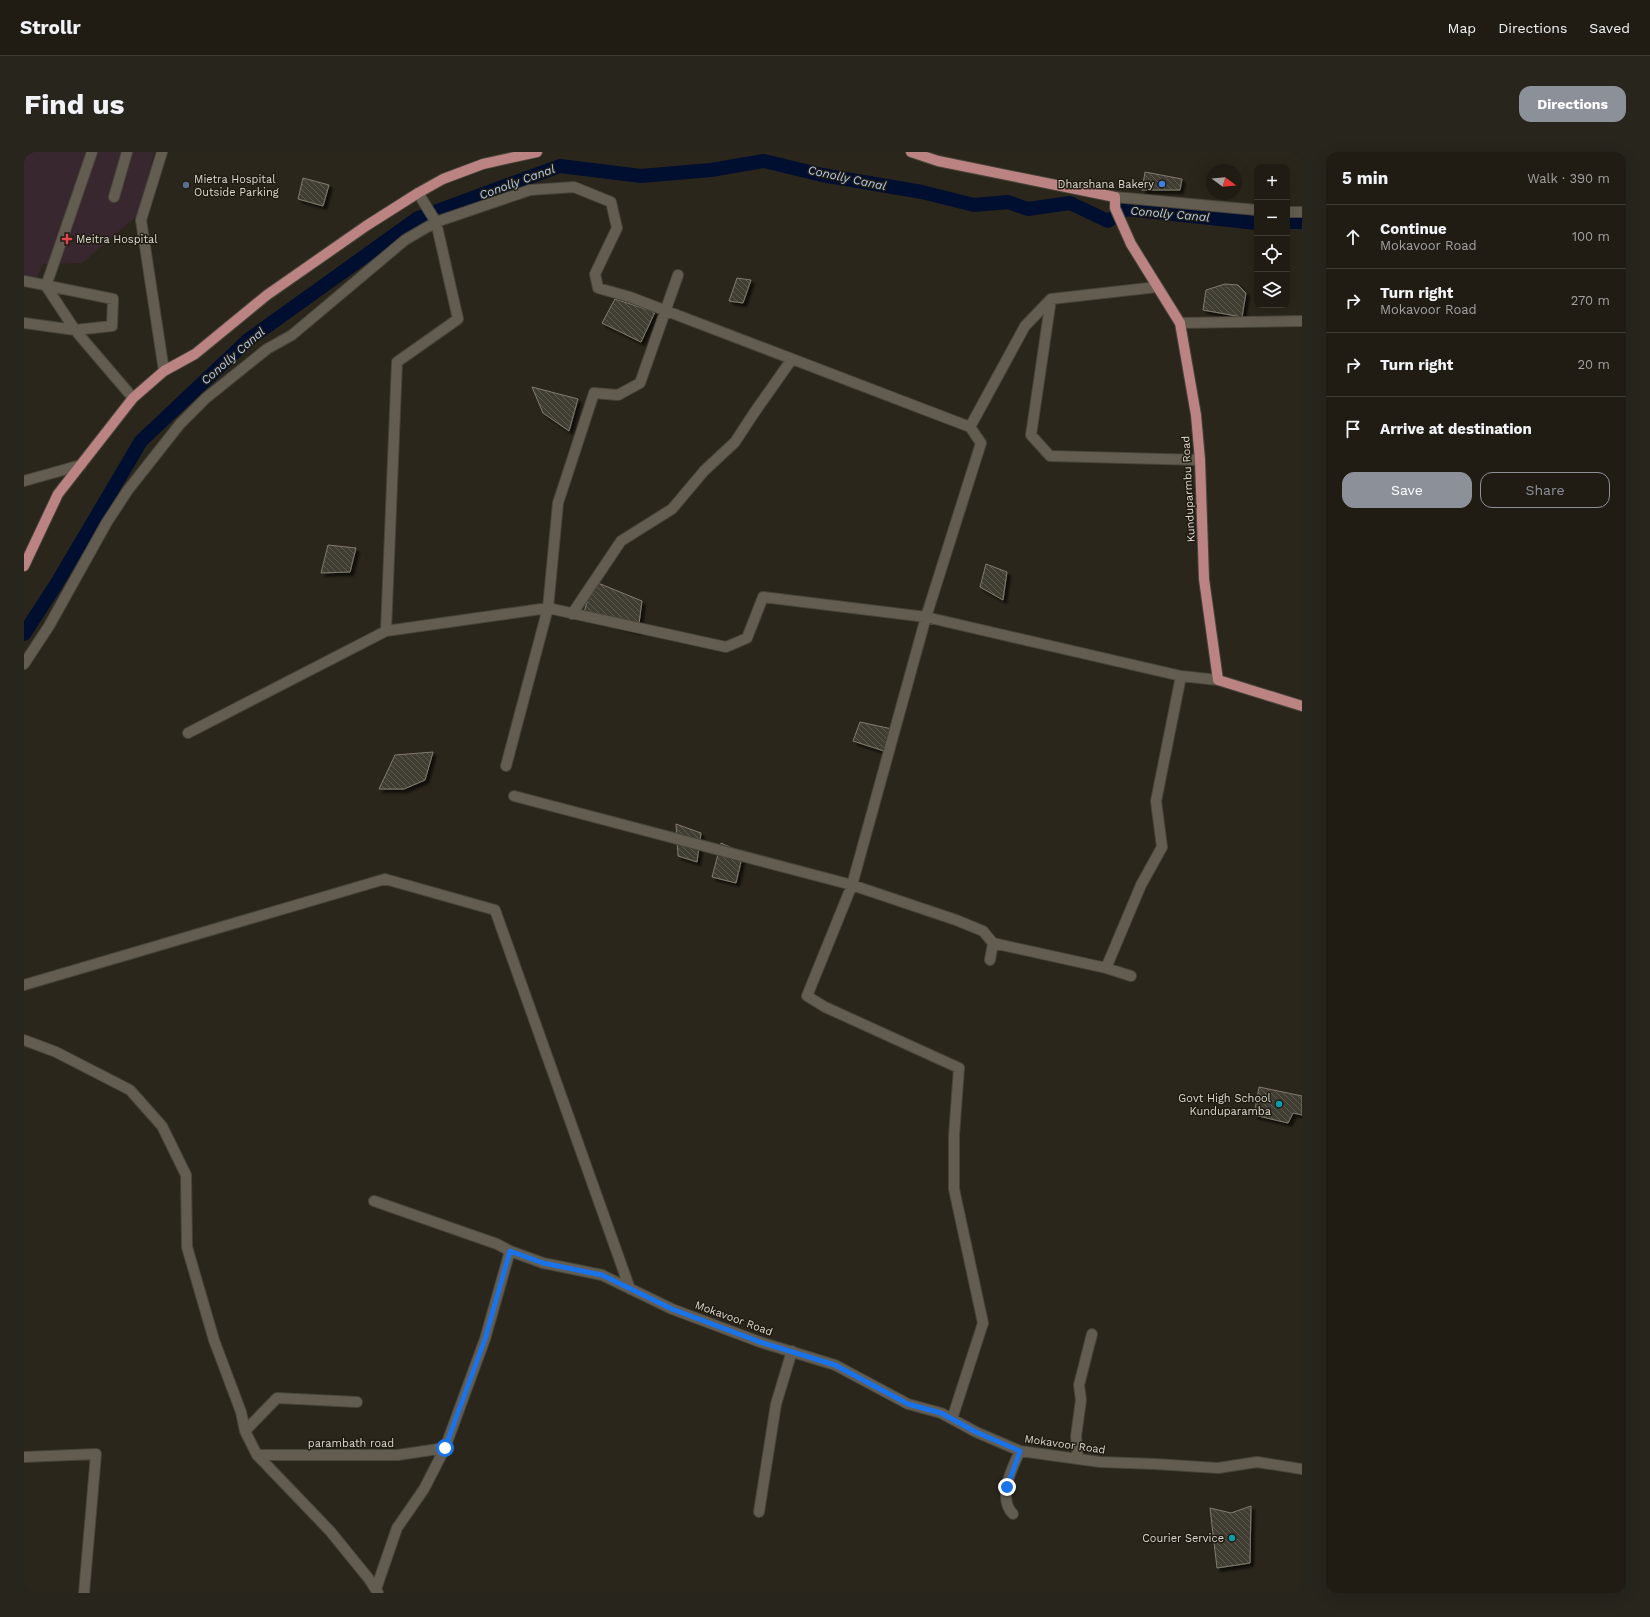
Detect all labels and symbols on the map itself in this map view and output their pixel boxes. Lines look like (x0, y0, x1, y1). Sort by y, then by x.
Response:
water label: Conolly Canal (477, 162, 557, 202)
water label: Conolly Canal (807, 163, 888, 193)
north arrow (1206, 164, 1242, 200)
place label: Mietra Hospital Outside Parking (194, 173, 279, 199)
place label: Dharshana Bakery (1058, 178, 1154, 191)
marker: Dharshana Bakery (1157, 179, 1167, 189)
marker: Mietra Hospital Outside Parking (181, 180, 191, 190)
water label: Conolly Canal (1130, 204, 1211, 224)
marker: Meitra Hospital (61, 233, 73, 245)
place label: Meitra Hospital (76, 233, 158, 246)
water label: Conolly Canal (198, 324, 268, 387)
street label: Kunduparmbu Road (1179, 435, 1198, 543)
place label: Govt High School Kunduparamba (1178, 1092, 1272, 1118)
marker: Govt High School Kunduparamba (1274, 1099, 1284, 1109)
street label: Mokavoor Road (693, 1298, 775, 1339)
street label: Mokavoor Road (1024, 1432, 1106, 1457)
street label: parambath road (308, 1437, 394, 1450)
route start (436, 1439, 454, 1457)
route end (998, 1478, 1016, 1496)
place label: Courier Service (1142, 1532, 1224, 1545)
marker: Courier Service (1227, 1533, 1237, 1543)

